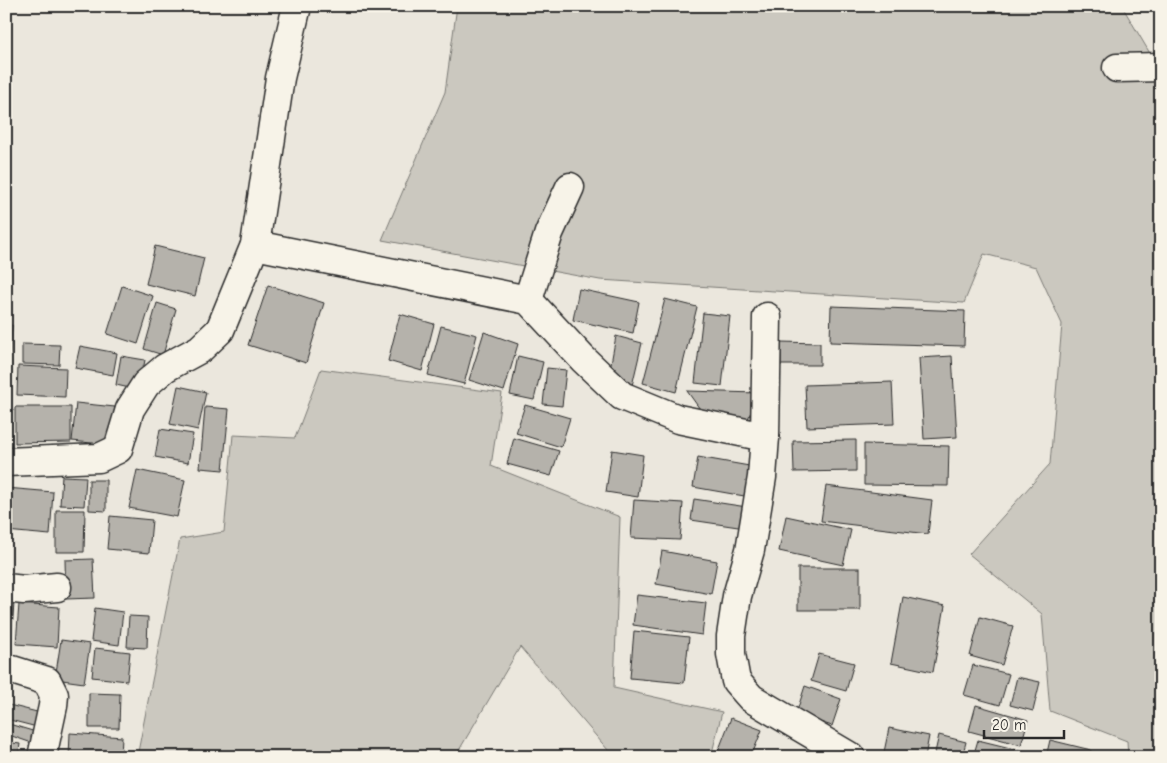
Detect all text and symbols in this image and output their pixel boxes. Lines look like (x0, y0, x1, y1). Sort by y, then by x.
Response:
scale bar (984, 708, 1064, 740)
text: 20 m (992, 716, 1026, 734)

